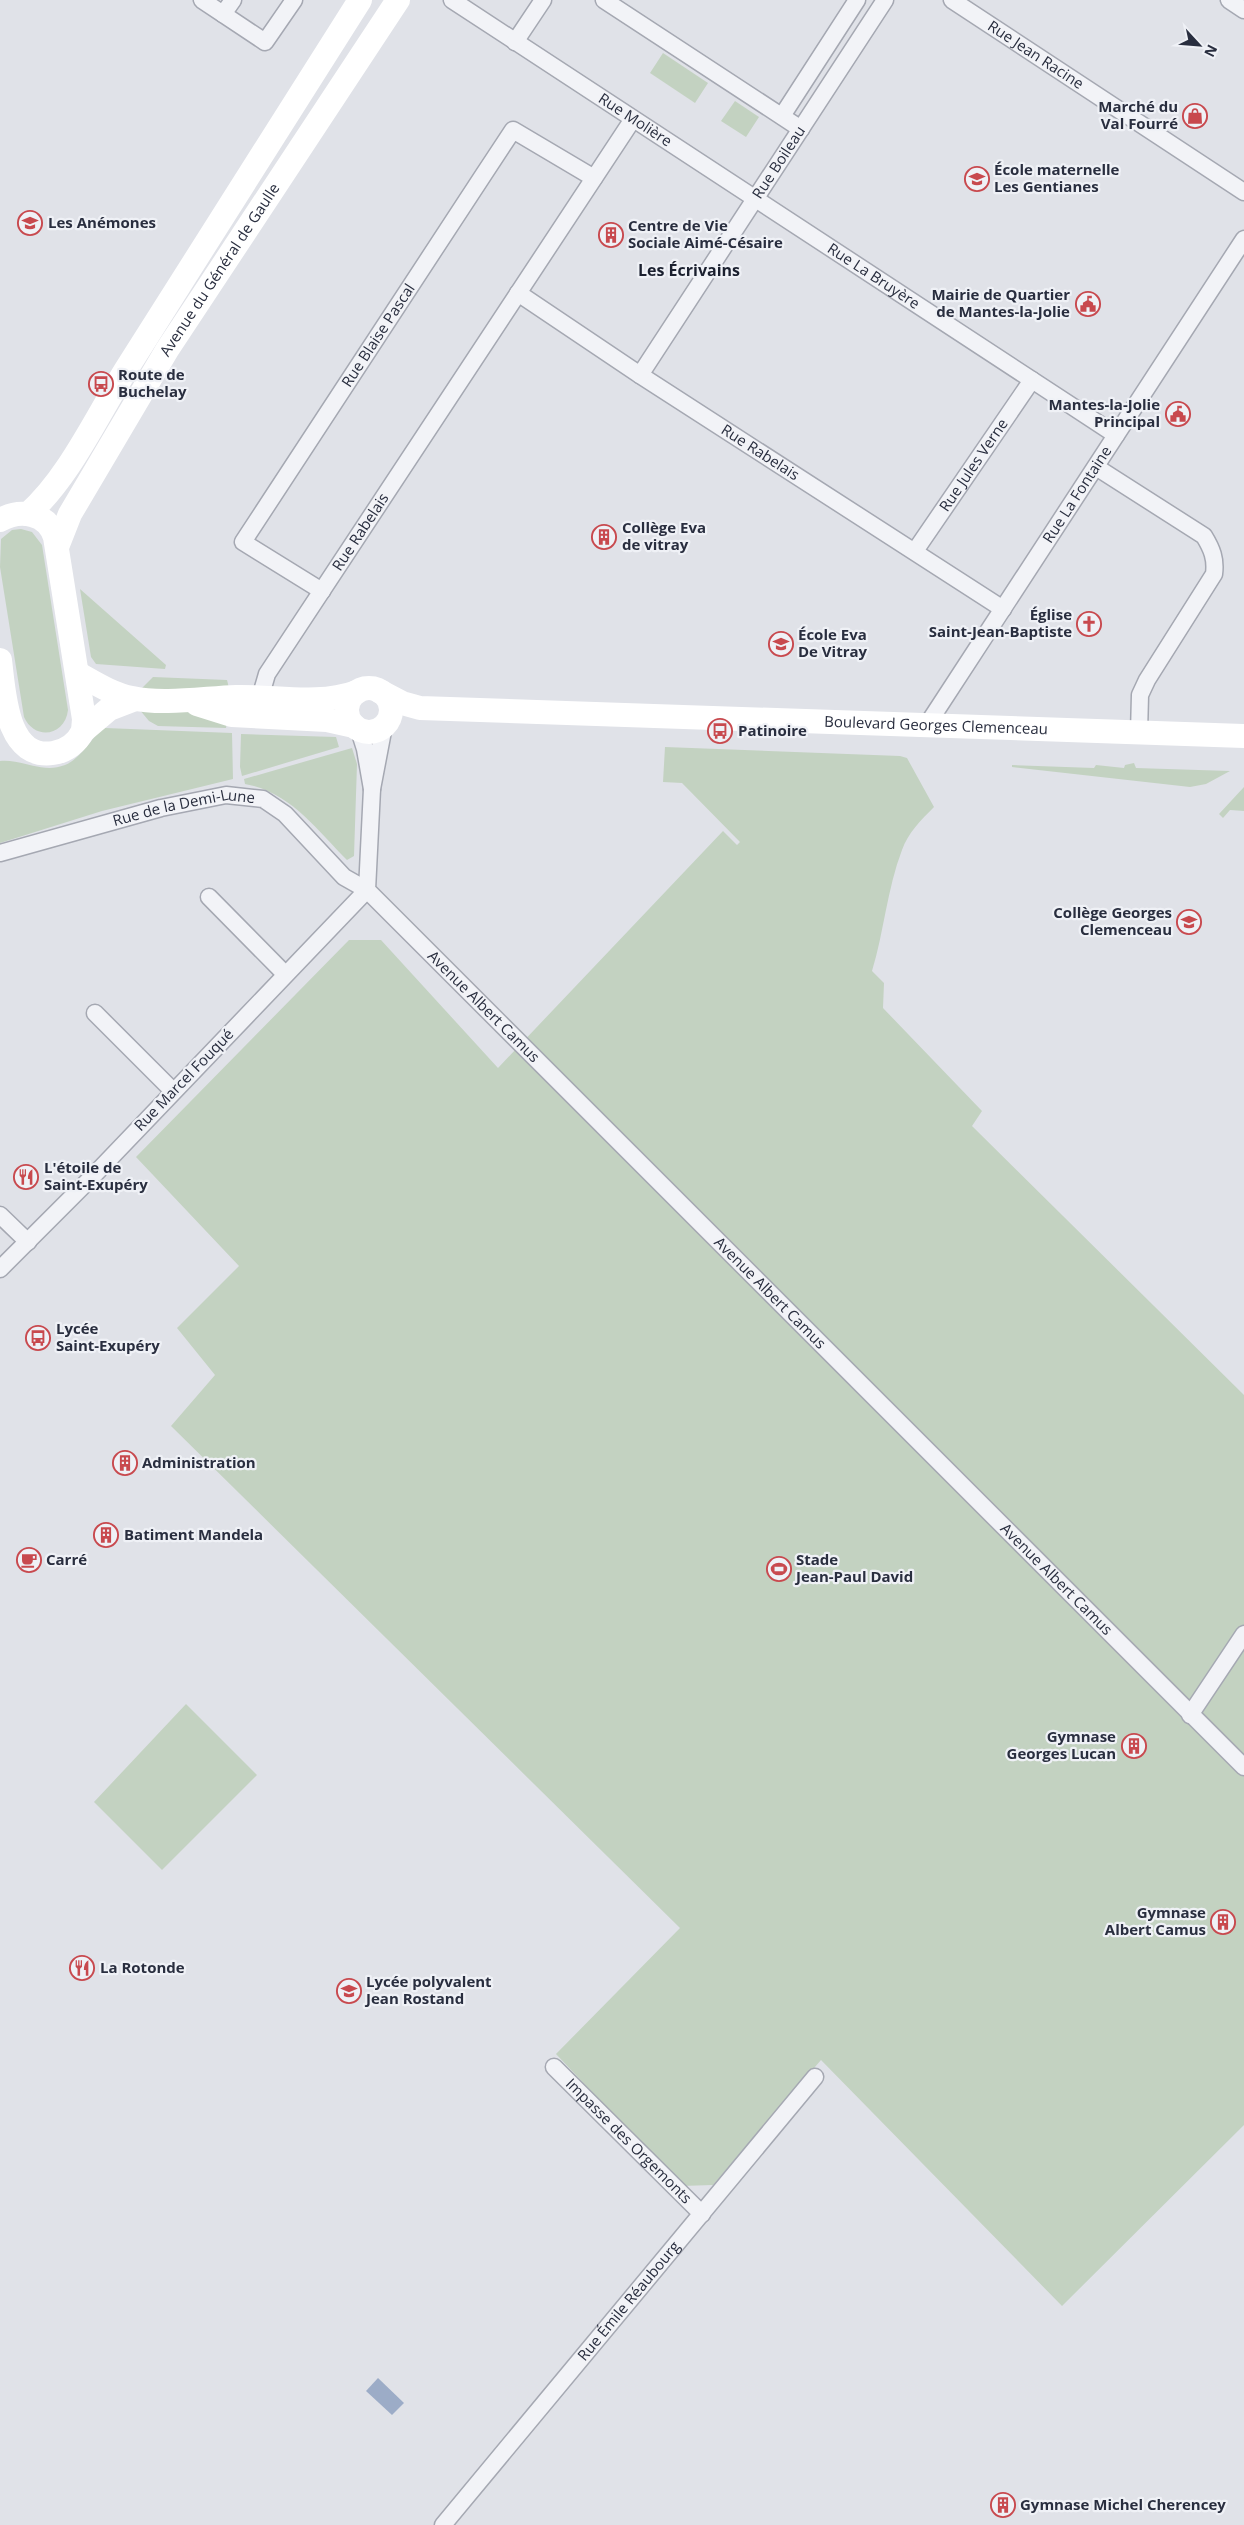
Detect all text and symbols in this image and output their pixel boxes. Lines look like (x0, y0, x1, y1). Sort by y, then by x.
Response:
street label: Rue Jean Racine (984, 15, 1088, 93)
north arrow (1174, 20, 1224, 70)
text: N (1200, 42, 1222, 60)
street label: Rue Molière (595, 88, 676, 151)
place label: Marché du Val Fourré (1098, 96, 1178, 133)
shop icon: Marché du Val Fourré (1182, 103, 1208, 129)
street label: Rue Boileau (747, 122, 809, 202)
place label: École maternelle Les Gentianes (994, 159, 1120, 196)
school or university icon: École maternelle Les Gentianes (964, 166, 990, 192)
street label: Avenue du Général de Gaulle (155, 179, 283, 360)
school or university icon: Les Anémones (17, 210, 43, 236)
place label: Les Anémones (48, 212, 156, 232)
place label: Centre de Vie Sociale Aimé-Césaire (628, 215, 783, 252)
building icon: Centre de Vie Sociale Aimé-Césaire (598, 222, 624, 248)
street label: Rue La Bruyère (824, 238, 924, 313)
district label: Les Écrivains (638, 259, 740, 281)
street label: Rue Blaise Pascal (336, 279, 419, 390)
place label: Mairie de Quartier de Mantes-la-Jolie (931, 284, 1070, 321)
public building icon: Mairie de Quartier de Mantes-la-Jolie (1075, 291, 1101, 317)
place label: Route de Buchelay (118, 364, 187, 401)
bus stop icon: Route de Buchelay (88, 371, 114, 397)
place label: Mantes-la-Jolie Principal (1049, 394, 1160, 431)
public building icon: Mantes-la-Jolie Principal (1165, 401, 1191, 427)
street label: Rue Jules Verne (934, 414, 1012, 515)
street label: Rue Rabelais (718, 419, 804, 484)
street label: Rue La Fontaine (1037, 442, 1115, 547)
street label: Rue Rabelais (327, 489, 393, 574)
place label: Collège Eva de vitray (622, 517, 706, 554)
building icon: Collège Eva de vitray (591, 524, 617, 550)
place label: Église Saint-Jean-Baptiste (929, 604, 1072, 641)
church icon: Église Saint-Jean-Baptiste (1076, 611, 1102, 637)
place label: École Eva De Vitray (798, 624, 868, 661)
school or university icon: École Eva De Vitray (768, 631, 794, 657)
street label: Boulevard Georges Clemenceau (824, 711, 1048, 738)
bus stop icon: Patinoire (707, 718, 733, 744)
place label: Patinoire (738, 720, 807, 740)
street label: Rue de la Demi-Lune (110, 784, 256, 830)
place label: Collège Georges Clemenceau (1053, 902, 1172, 939)
school or university icon: Collège Georges Clemenceau (1176, 909, 1202, 935)
street label: Avenue Albert Camus (424, 946, 545, 1066)
street label: Rue Marcel Fouqué (129, 1024, 237, 1135)
place label: L'étoile de Saint-Exupéry (44, 1157, 148, 1194)
restaurant icon: L'étoile de Saint-Exupéry (13, 1164, 39, 1190)
street label: Avenue Albert Camus (710, 1232, 831, 1353)
place label: Lycée Saint-Exupéry (56, 1318, 160, 1355)
bus stop icon: Lycée Saint-Exupéry (25, 1325, 51, 1351)
building icon: Administration (112, 1450, 138, 1476)
place label: Administration (142, 1452, 256, 1472)
street label: Avenue Albert Camus (997, 1518, 1117, 1639)
building icon: Batiment Mandela (93, 1522, 119, 1548)
place label: Batiment Mandela (124, 1524, 263, 1544)
cafe icon: Carré (16, 1547, 42, 1573)
place label: Carré (46, 1549, 87, 1569)
place label: Stade Jean-Paul David (794, 1549, 913, 1586)
sports icon: Stade Jean-Paul David (766, 1556, 792, 1582)
place label: Gymnase Georges Lucan (1007, 1726, 1116, 1763)
building icon: Gymnase Georges Lucan (1121, 1733, 1147, 1759)
place label: Gymnase Albert Camus (1105, 1902, 1206, 1939)
building icon: Gymnase Albert Camus (1210, 1909, 1236, 1935)
restaurant icon: La Rotonde (69, 1955, 95, 1981)
place label: La Rotonde (100, 1957, 185, 1977)
place label: Lycée polyvalent Jean Rostand (364, 1971, 492, 2008)
school or university icon: Lycée polyvalent Jean Rostand (336, 1978, 362, 2004)
street label: Impasse des Orgemonts (562, 2073, 697, 2207)
street label: Rue Émile Réaubourg (573, 2236, 684, 2365)
building icon: Gymnase Michel Cherencey (990, 2492, 1016, 2518)
place label: Gymnase Michel Cherencey (1020, 2494, 1226, 2514)

